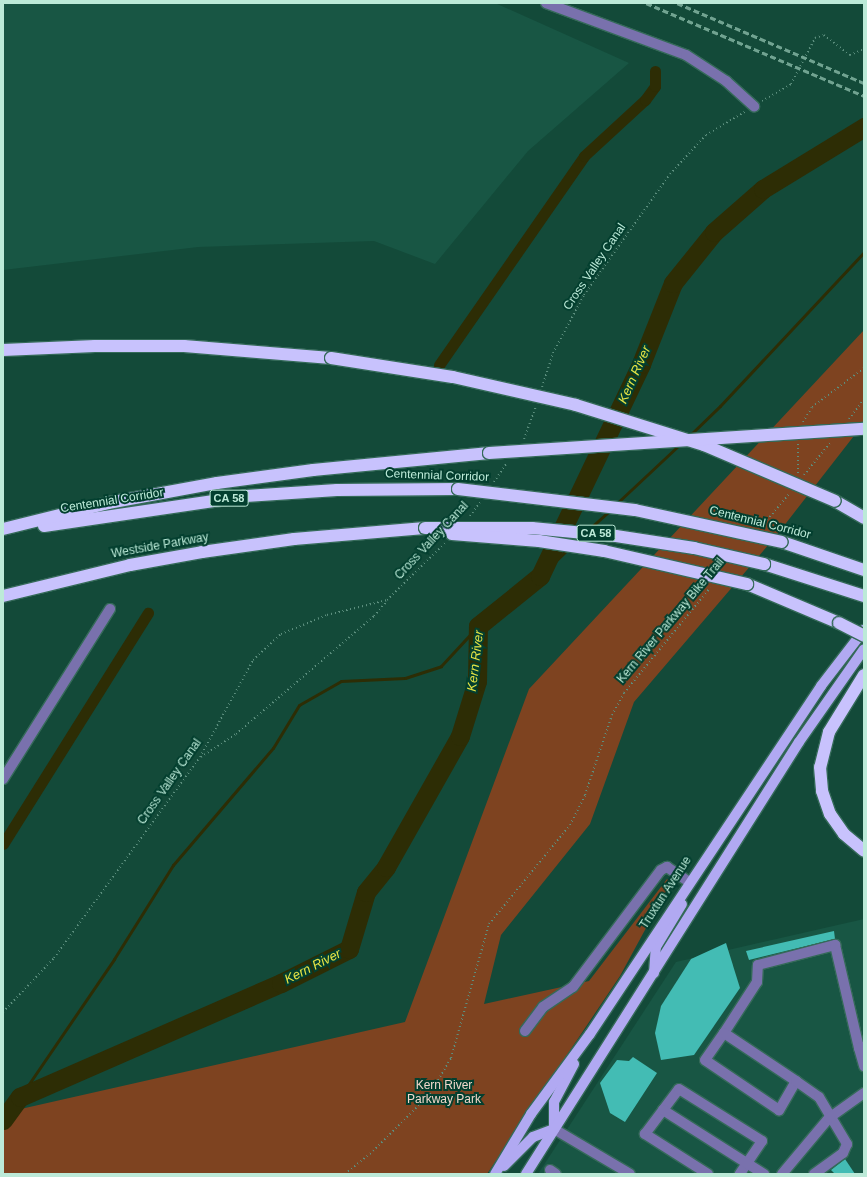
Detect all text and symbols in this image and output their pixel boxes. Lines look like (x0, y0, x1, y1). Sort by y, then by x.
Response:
street label: Cross Valley Canal (561, 221, 629, 313)
water label: Kern River (615, 344, 655, 406)
street label: Centennial Corridor (385, 467, 489, 485)
street label: Centennial Corridor (59, 486, 165, 516)
road number: CA 58 (209, 489, 249, 507)
street label: Cross Valley Canal (392, 499, 472, 583)
street label: Centennial Corridor (708, 503, 812, 543)
road number: CA 58 (576, 524, 616, 542)
street label: Westside Parkway (110, 530, 210, 562)
street label: Kern River Parkway Bike Trail (614, 555, 728, 687)
water label: Kern River (465, 630, 487, 692)
street label: Cross Valley Canal (135, 736, 205, 828)
street label: Truxtun Avenue (637, 854, 695, 932)
water label: Kern River (282, 946, 344, 988)
park label: Kern River Parkway Park (407, 1079, 481, 1107)

